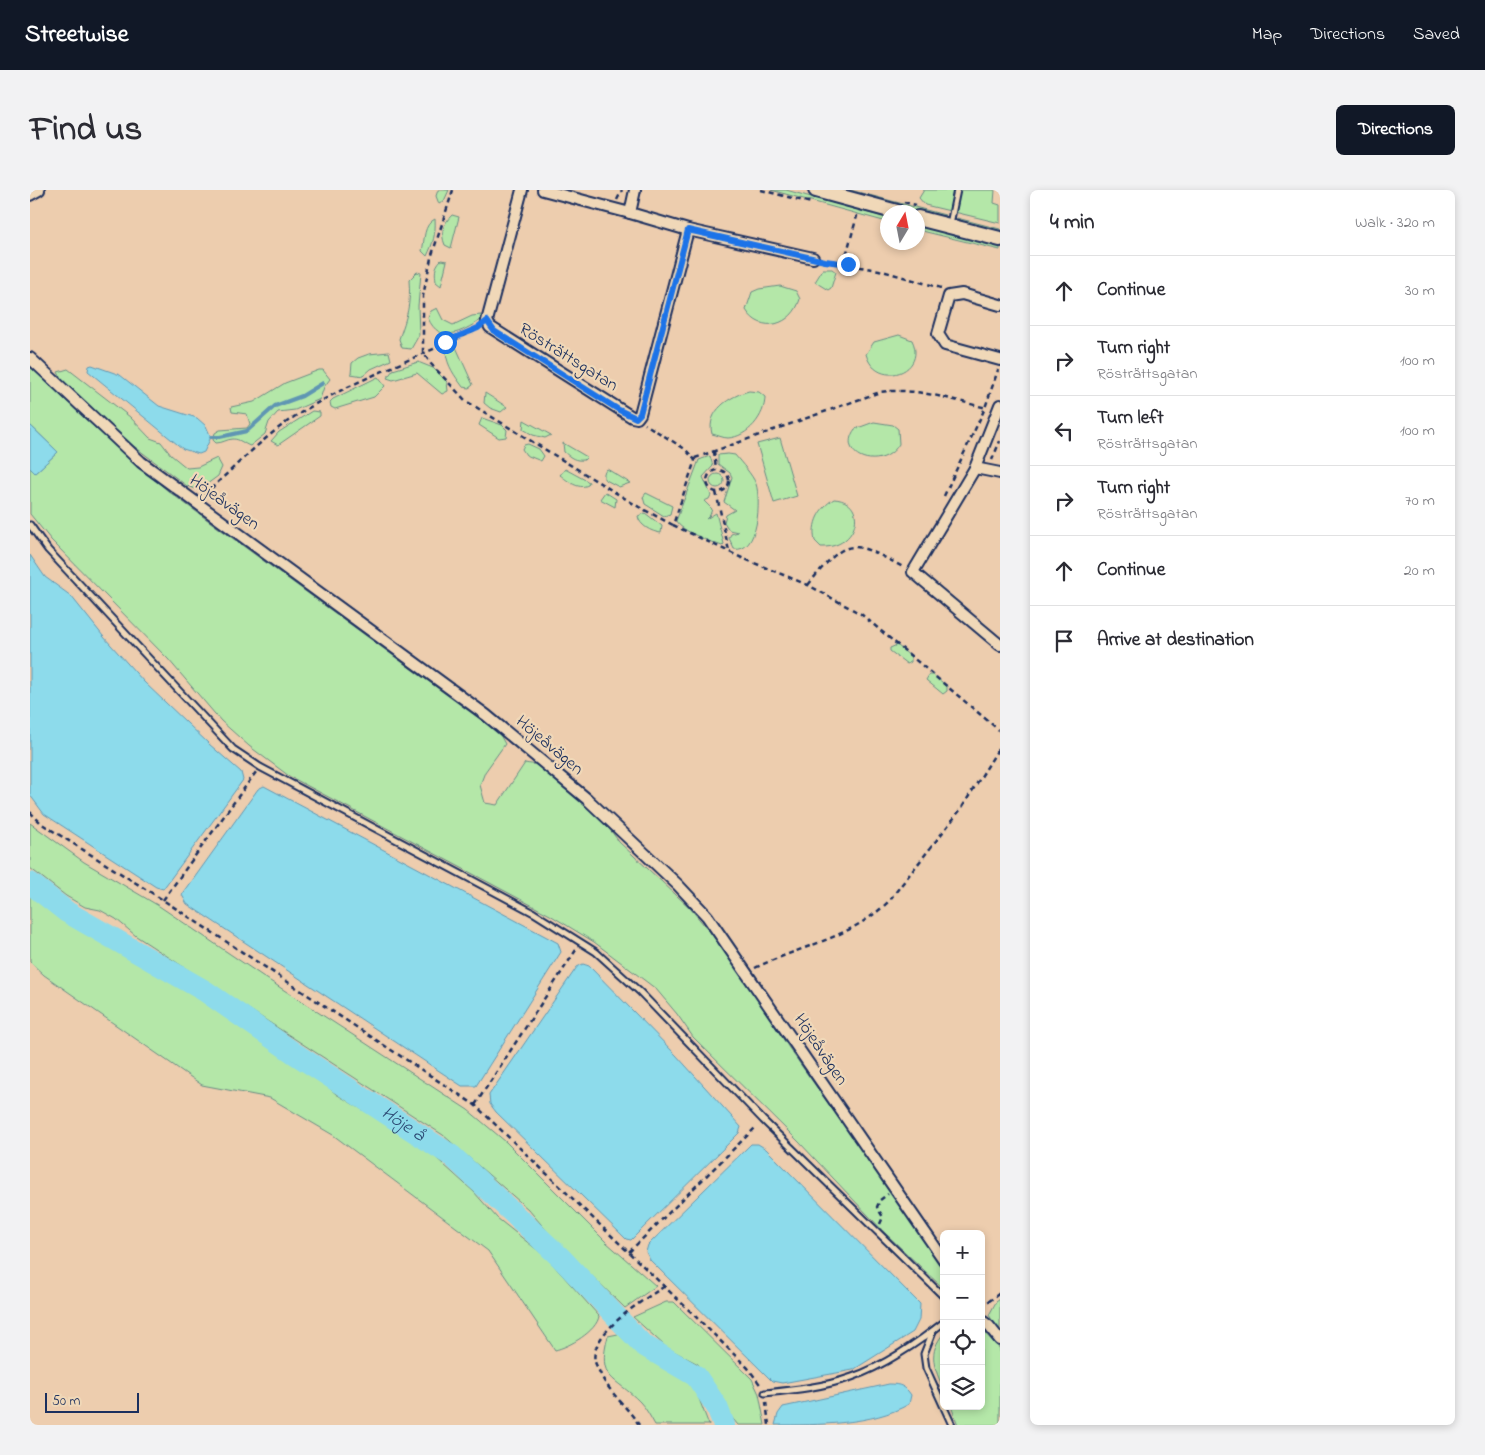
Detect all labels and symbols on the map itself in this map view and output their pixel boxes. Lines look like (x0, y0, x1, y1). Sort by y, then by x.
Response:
north arrow (880, 205, 925, 250)
route end (837, 253, 860, 276)
street label: Rösträttsgatan (513, 317, 623, 400)
route start (434, 331, 457, 354)
street label: Höjeåvägen (183, 468, 265, 538)
street label: Höjeåvägen (509, 710, 589, 783)
street label: Höjeåvägen (785, 1009, 854, 1092)
water label: Höje å (376, 1100, 431, 1149)
scale bar (45, 1390, 139, 1413)

